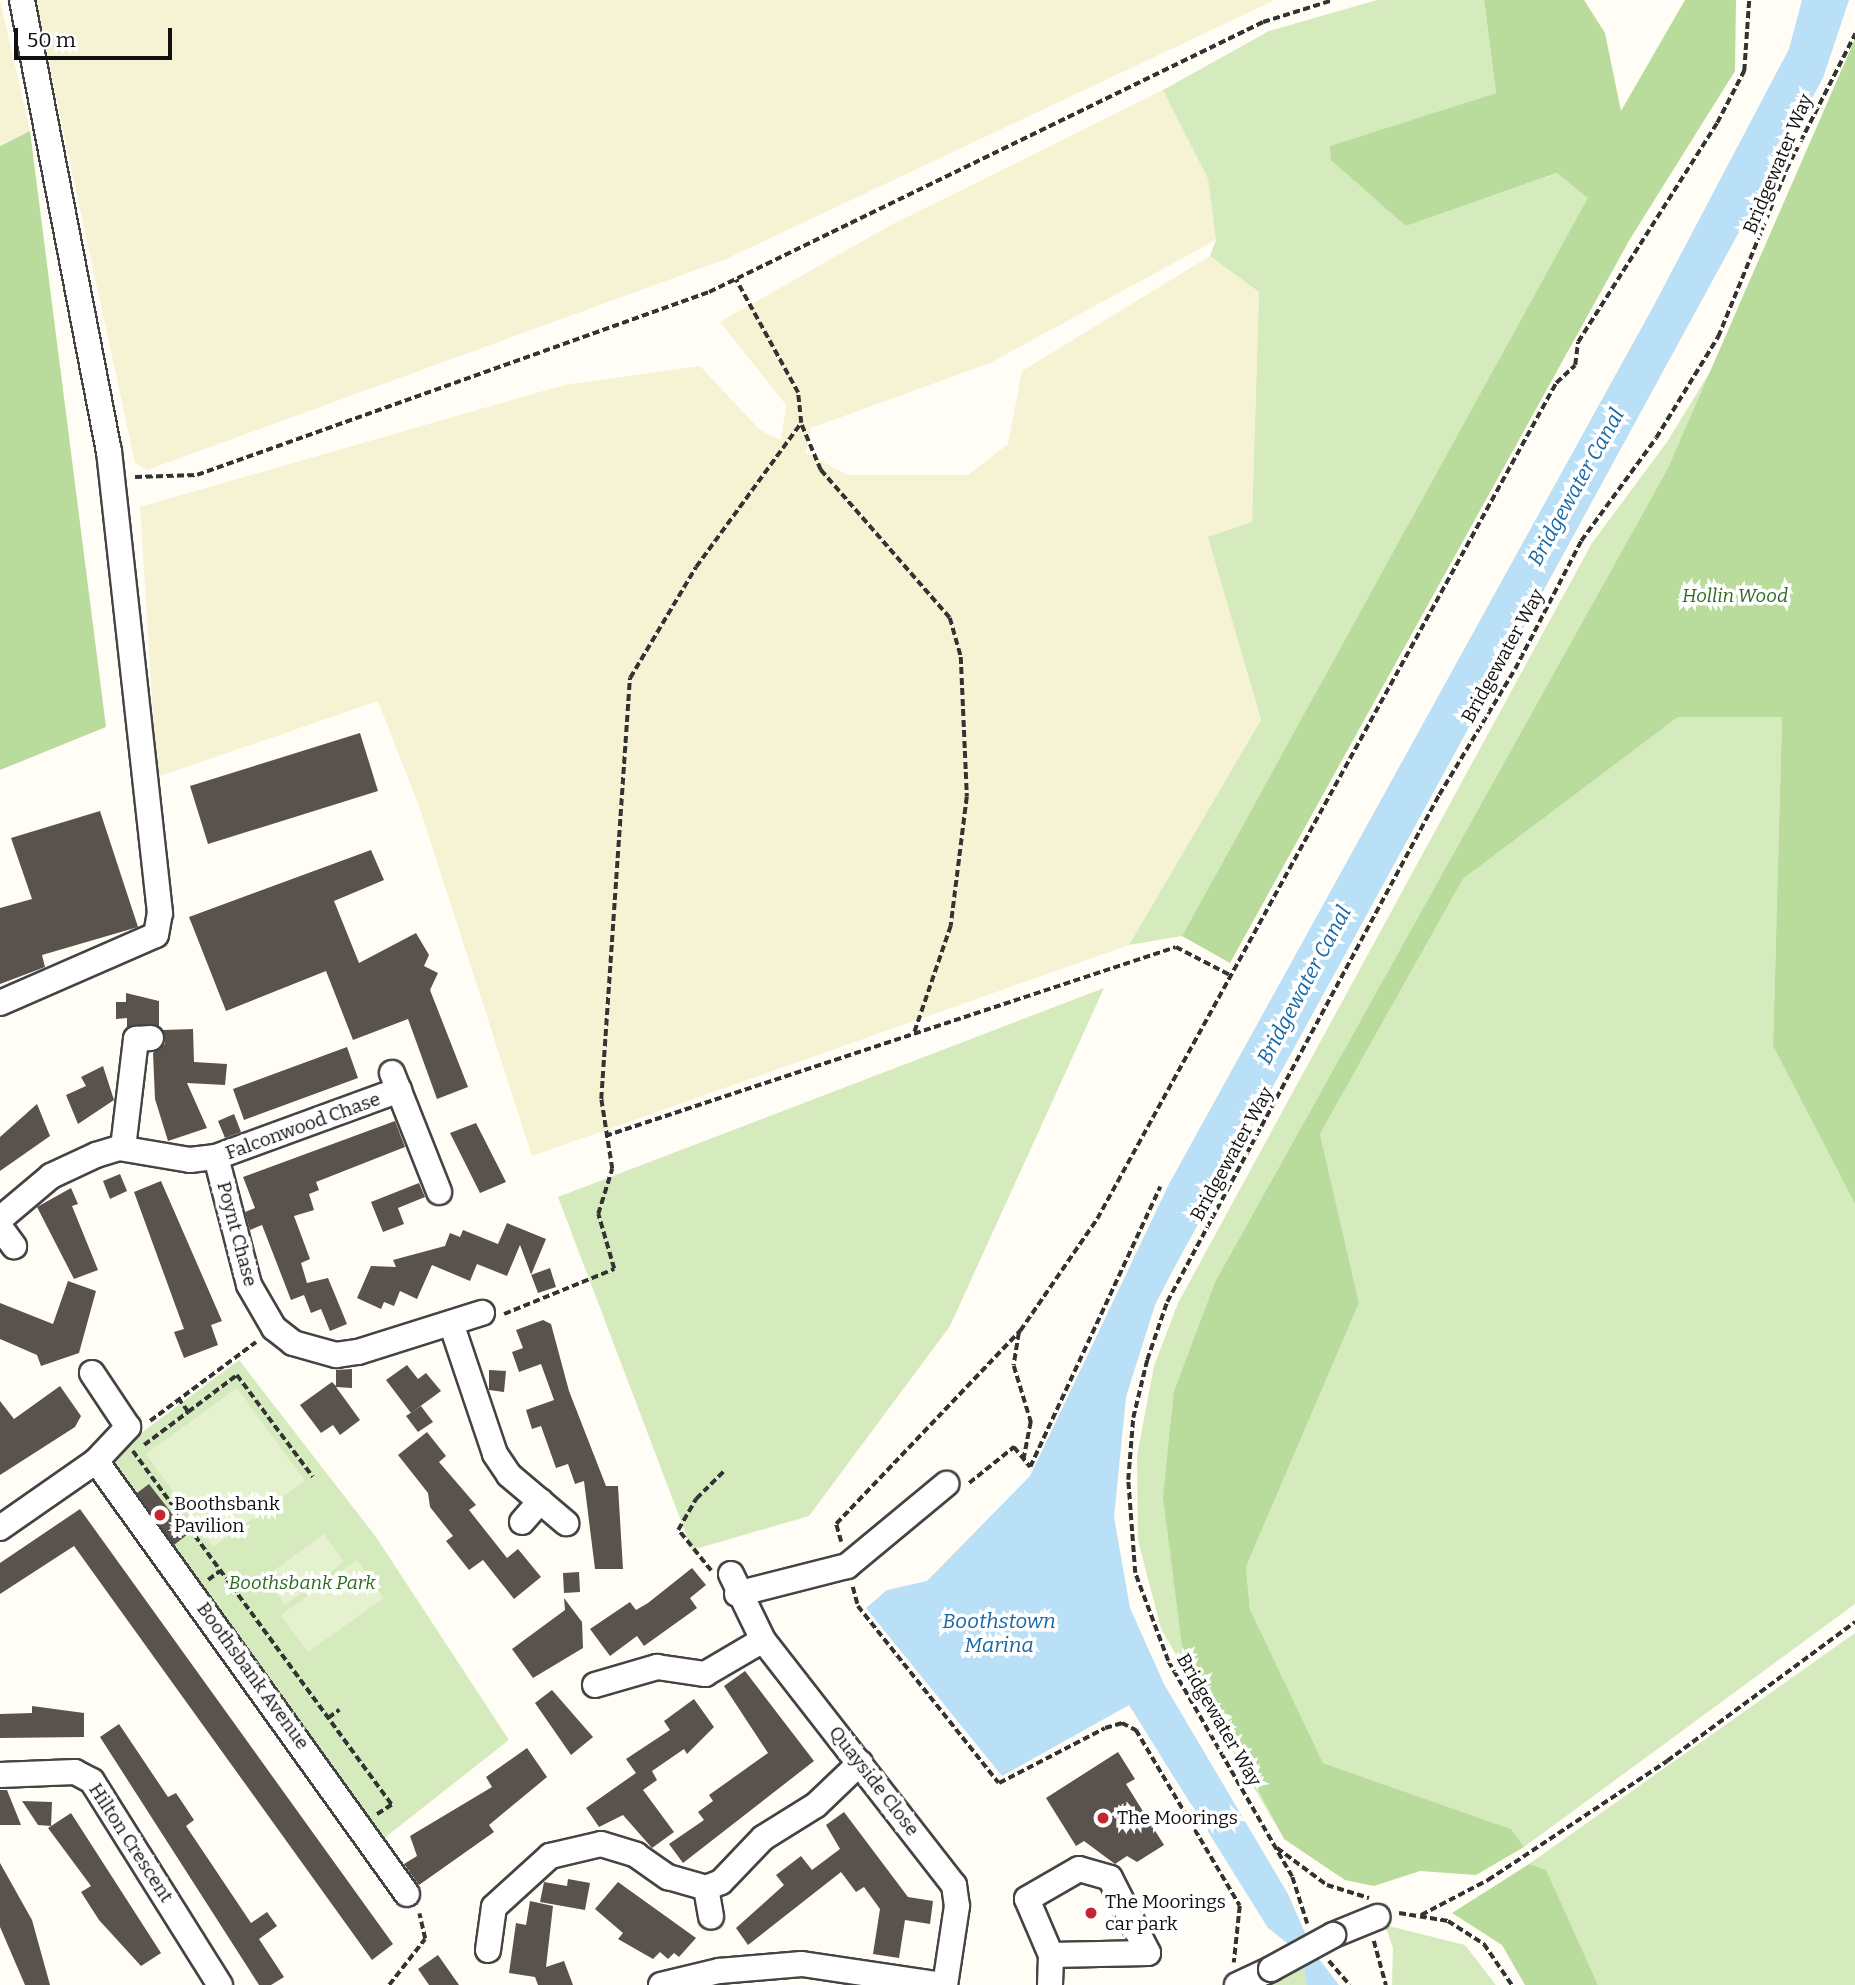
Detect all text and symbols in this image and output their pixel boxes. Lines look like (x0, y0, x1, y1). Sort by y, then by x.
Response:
scale bar (18, 14, 175, 58)
text: 50 m (27, 27, 76, 53)
street label: Bridgewater Way (1738, 91, 1818, 237)
water label: Bridgewater Canal (1522, 404, 1630, 570)
street label: Bridgewater Way (1457, 585, 1549, 727)
park label: Hollin Wood (1682, 585, 1788, 607)
water label: Bridgewater Canal (1252, 902, 1356, 1068)
street label: Bridgewater Way (1186, 1083, 1278, 1225)
street label: Falconwood Chase (223, 1087, 383, 1165)
street label: Poynt Chase (212, 1179, 262, 1289)
place label: Boothsbank Pavilion (174, 1493, 280, 1537)
marker: Boothsbank Pavilion (152, 1507, 168, 1523)
park label: Boothsbank Park (228, 1572, 376, 1594)
street label: Boothsbank Avenue (192, 1598, 314, 1754)
water label: Boothstown Marina (942, 1608, 1056, 1658)
street label: Bridgewater Way (1172, 1650, 1266, 1790)
street label: Quayside Close (824, 1722, 924, 1840)
street label: Hilton Crescent (84, 1779, 178, 1907)
place label: The Moorings (1117, 1807, 1238, 1829)
marker: The Moorings (1095, 1810, 1111, 1826)
place label: The Moorings car park (1105, 1891, 1226, 1935)
marker: The Moorings car park (1083, 1905, 1099, 1921)

